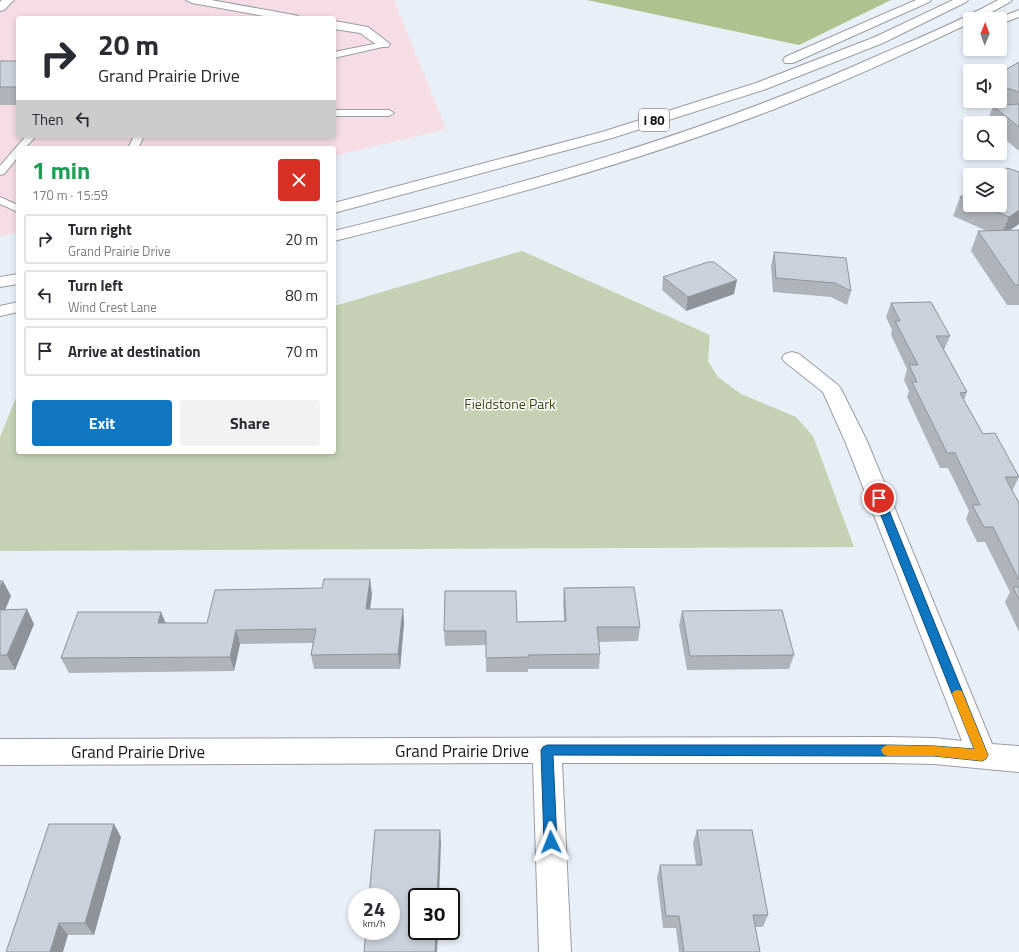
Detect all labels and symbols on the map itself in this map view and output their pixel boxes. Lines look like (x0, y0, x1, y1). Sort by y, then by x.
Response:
north arrow (963, 12, 1007, 56)
road number: I 80 (639, 109, 669, 131)
park label: Fieldstone Park (464, 393, 556, 414)
pin (862, 481, 896, 515)
street label: Grand Prairie Drive (395, 738, 529, 764)
street label: Grand Prairie Drive (71, 739, 205, 765)
position arrow (530, 821, 572, 863)
speed limit sign: 30 (408, 888, 460, 940)

